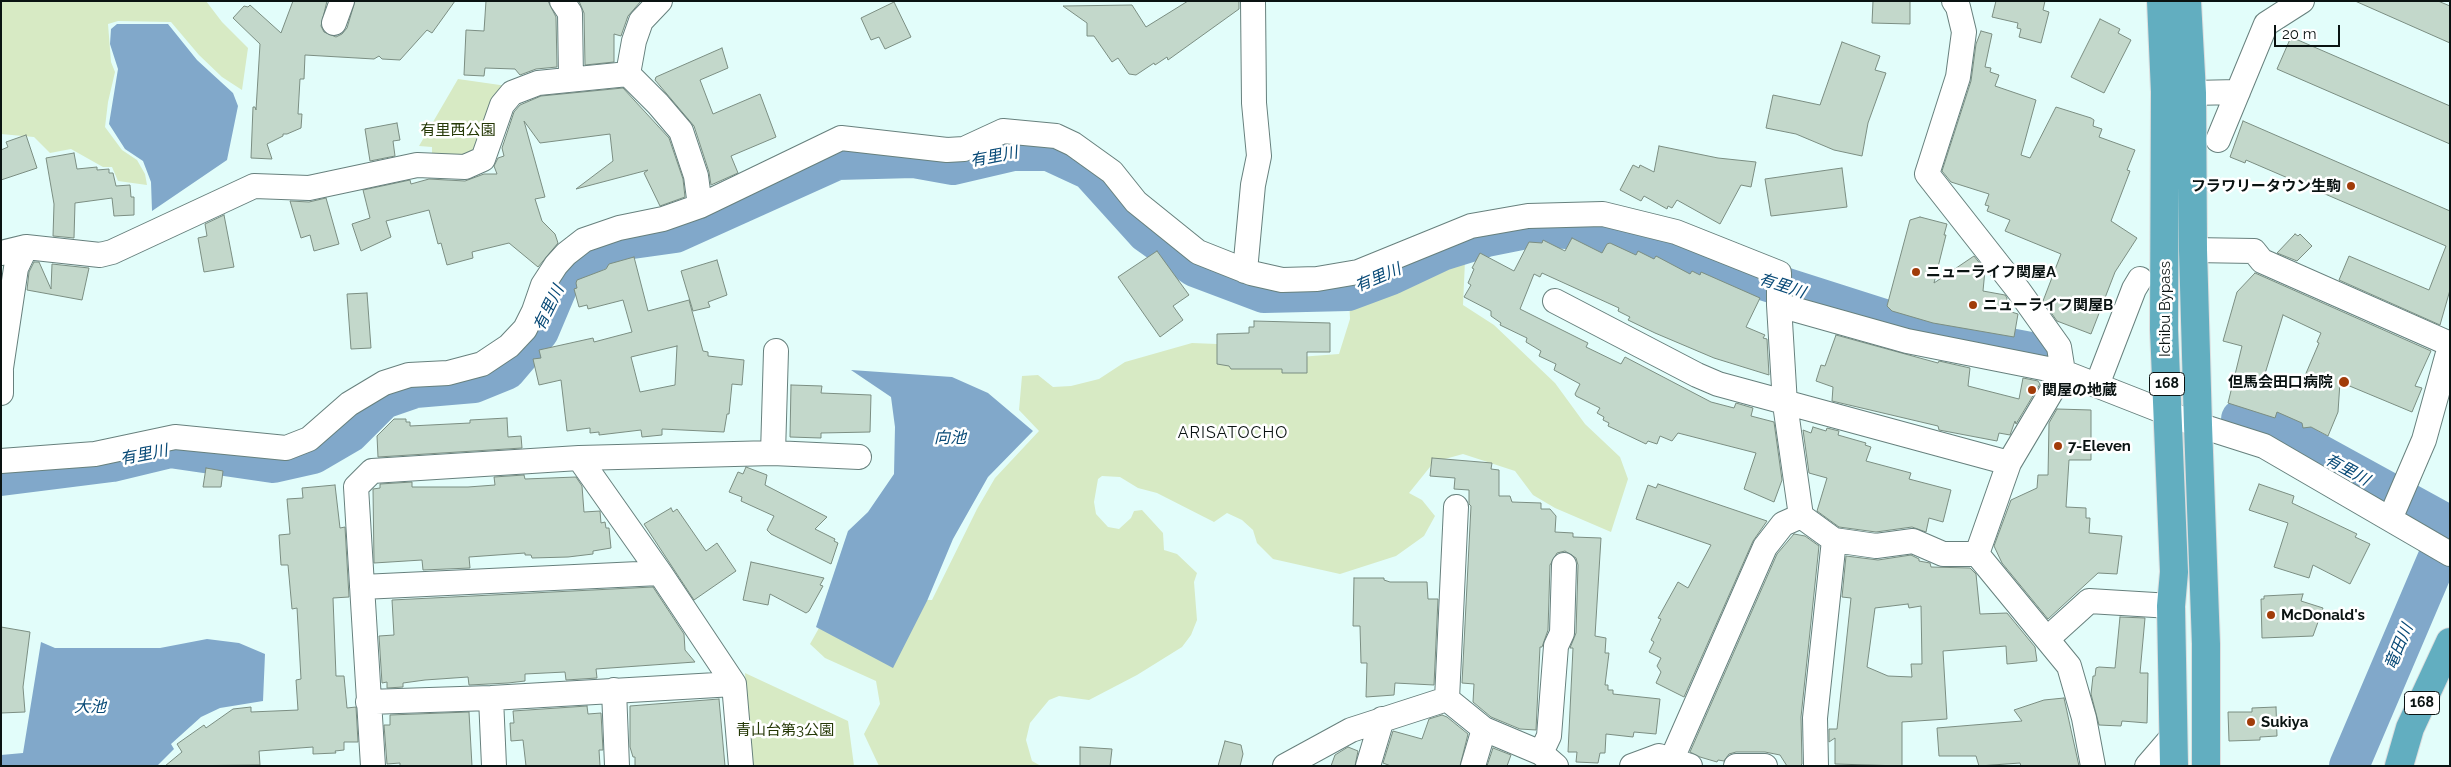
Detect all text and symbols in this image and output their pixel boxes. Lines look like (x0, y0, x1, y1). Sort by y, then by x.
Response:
scale bar (2276, 15, 2342, 47)
text: 20 m (2282, 25, 2317, 43)
park label: 有里西公園 (421, 121, 495, 139)
water label: 有里川 (969, 143, 1019, 171)
place label: フラワリータウン生駒 (2191, 177, 2341, 195)
marker: フラワリータウン生駒 (2345, 180, 2357, 192)
water label: 有里川 (1352, 260, 1404, 296)
street label: Ichibu Bypass (2156, 261, 2174, 357)
place label: ニューライフ関屋A (1926, 263, 2056, 281)
marker: ニューライフ関屋A (1910, 266, 1922, 278)
water label: 有里川 (1756, 269, 1808, 303)
water label: 有里川 (530, 282, 568, 334)
place label: ニューライフ関屋B (1983, 296, 2113, 314)
marker: ニューライフ関屋B (1967, 299, 1979, 311)
road number: 168 (2150, 372, 2184, 396)
place label: 但馬会田口病院 (2228, 373, 2333, 391)
marker: 但馬会田口病院 (2337, 375, 2351, 389)
place label: 関屋の地蔵 (2042, 381, 2117, 399)
marker: 関屋の地蔵 (2026, 384, 2038, 396)
district label: ARISATOCHO (1176, 423, 1290, 443)
water label: 向池 (934, 428, 966, 448)
place label: 7-Eleven (2068, 437, 2131, 455)
marker: 7-Eleven (2052, 440, 2064, 452)
water label: 有里川 (119, 441, 169, 469)
water label: 有里川 (2321, 450, 2373, 490)
place label: McDonald's (2281, 606, 2365, 624)
marker: McDonald's (2265, 609, 2277, 621)
water label: 竜田川 (2381, 621, 2417, 673)
road number: 168 (2404, 691, 2440, 714)
water label: 大池 (74, 697, 106, 717)
place label: Sukiya (2261, 713, 2308, 731)
marker: Sukiya (2245, 716, 2257, 728)
park label: 青山台第3公園 (736, 721, 834, 739)

